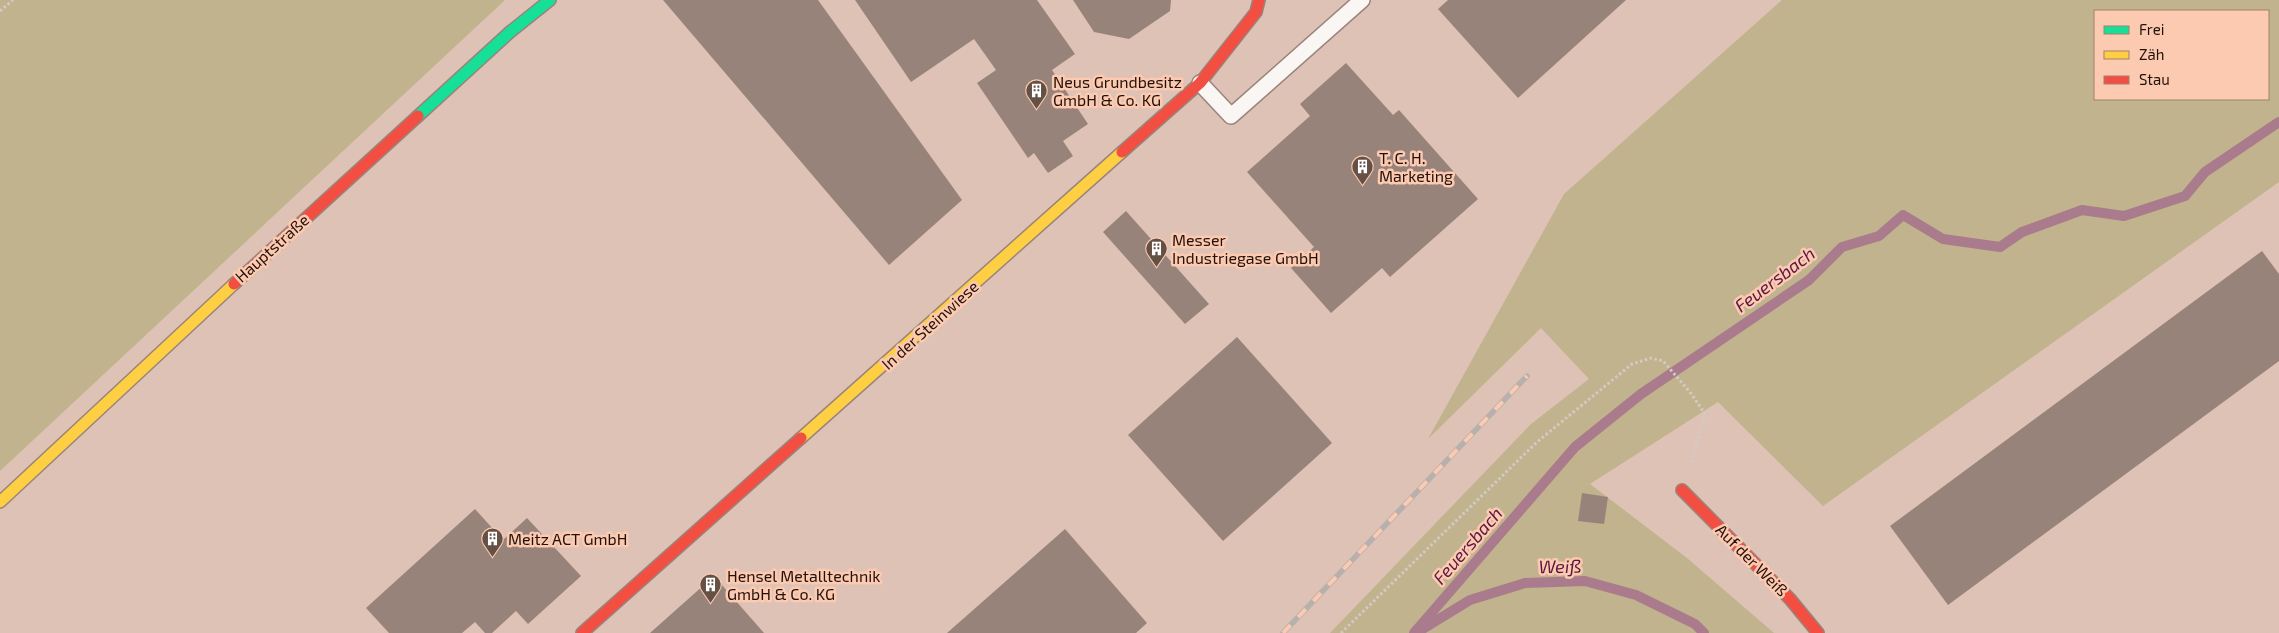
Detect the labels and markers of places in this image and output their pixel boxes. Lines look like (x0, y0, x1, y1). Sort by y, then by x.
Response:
place label: Neus Grundbesitz GmbH & Co. KG (1053, 72, 1182, 109)
building icon: Neus Grundbesitz GmbH & Co. KG (1025, 79, 1049, 110)
place label: T. C. H. Marketing (1379, 148, 1453, 185)
building icon: T. C. H. Marketing (1351, 155, 1375, 186)
place label: Messer Industriegase GmbH (1172, 230, 1319, 267)
building icon: Messer Industriegase GmbH (1144, 237, 1168, 268)
building icon: Meitz ACT GmbH (480, 527, 504, 558)
place label: Meitz ACT GmbH (508, 529, 627, 548)
place label: Hensel Metalltechnik GmbH & Co. KG (727, 566, 880, 603)
building icon: Hensel Metalltechnik GmbH & Co. KG (699, 573, 723, 604)

